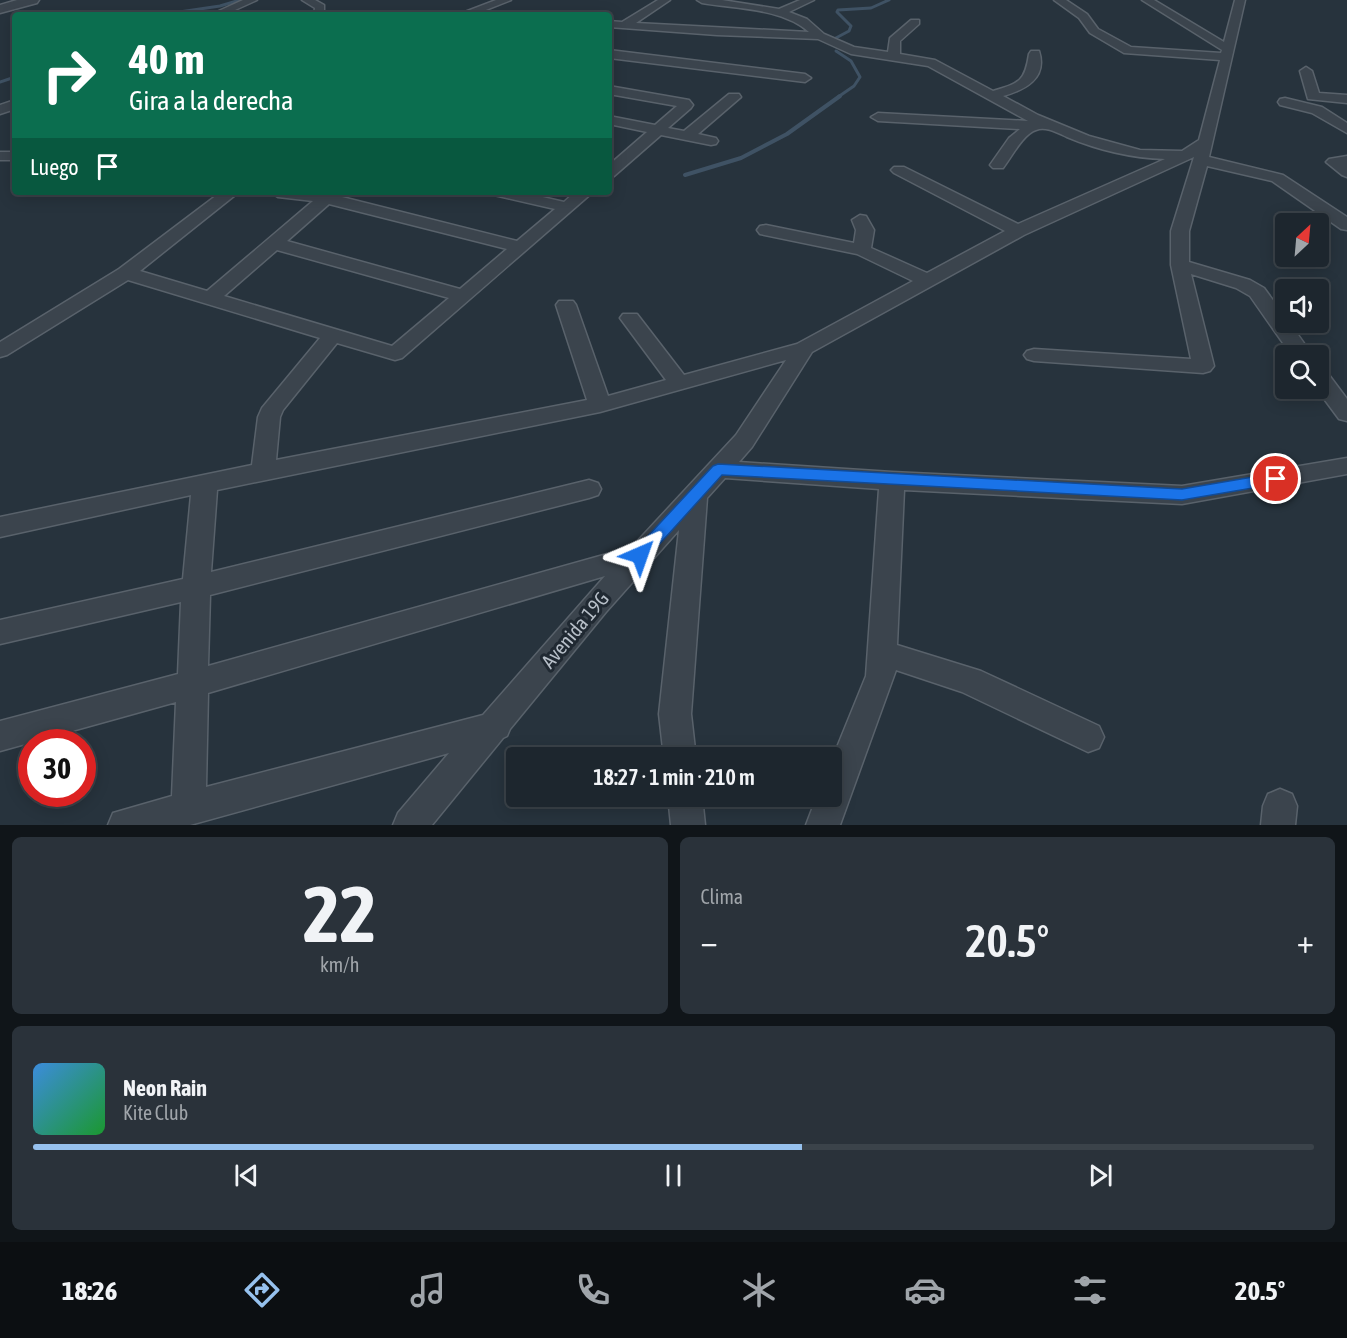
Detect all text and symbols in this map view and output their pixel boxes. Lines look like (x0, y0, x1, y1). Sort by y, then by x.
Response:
text: 40 m (129, 35, 204, 83)
icon: right (30, 36, 108, 114)
text: Gira a la derecha (129, 85, 294, 116)
icon: arrive (91, 150, 124, 183)
text: Luego (30, 154, 79, 180)
north arrow (1275, 213, 1329, 267)
map controls (1275, 213, 1329, 399)
button: sound (1275, 279, 1329, 333)
button: search (1275, 345, 1329, 399)
pin (1250, 453, 1301, 504)
icon: arrive (1259, 462, 1292, 495)
position arrow (608, 523, 672, 587)
street label: Avenida 19G (536, 587, 613, 672)
speed limit sign: 30 (18, 729, 96, 807)
text: 18:27 · 1 min · 210 m (593, 764, 755, 790)
text: 22 (303, 869, 376, 959)
text: Clima (701, 885, 743, 908)
text: 20.5° (965, 915, 1049, 967)
text: − (701, 922, 718, 960)
text: + (1297, 922, 1314, 960)
text: km/h (320, 953, 360, 976)
text: Neon Rain (123, 1075, 207, 1101)
text: Kite Club (123, 1101, 188, 1124)
icon: previous (230, 1159, 263, 1192)
icon: pause (657, 1159, 690, 1192)
icon: next (1084, 1159, 1117, 1192)
icon: directions (241, 1269, 283, 1311)
icon: music (407, 1269, 449, 1311)
icon: phone (572, 1269, 614, 1311)
icon: climate (738, 1269, 780, 1311)
icon: car (904, 1269, 946, 1311)
icon: filters (1069, 1269, 1111, 1311)
text: 18:26 (62, 1275, 117, 1306)
text: 20.5° (1235, 1275, 1285, 1306)

